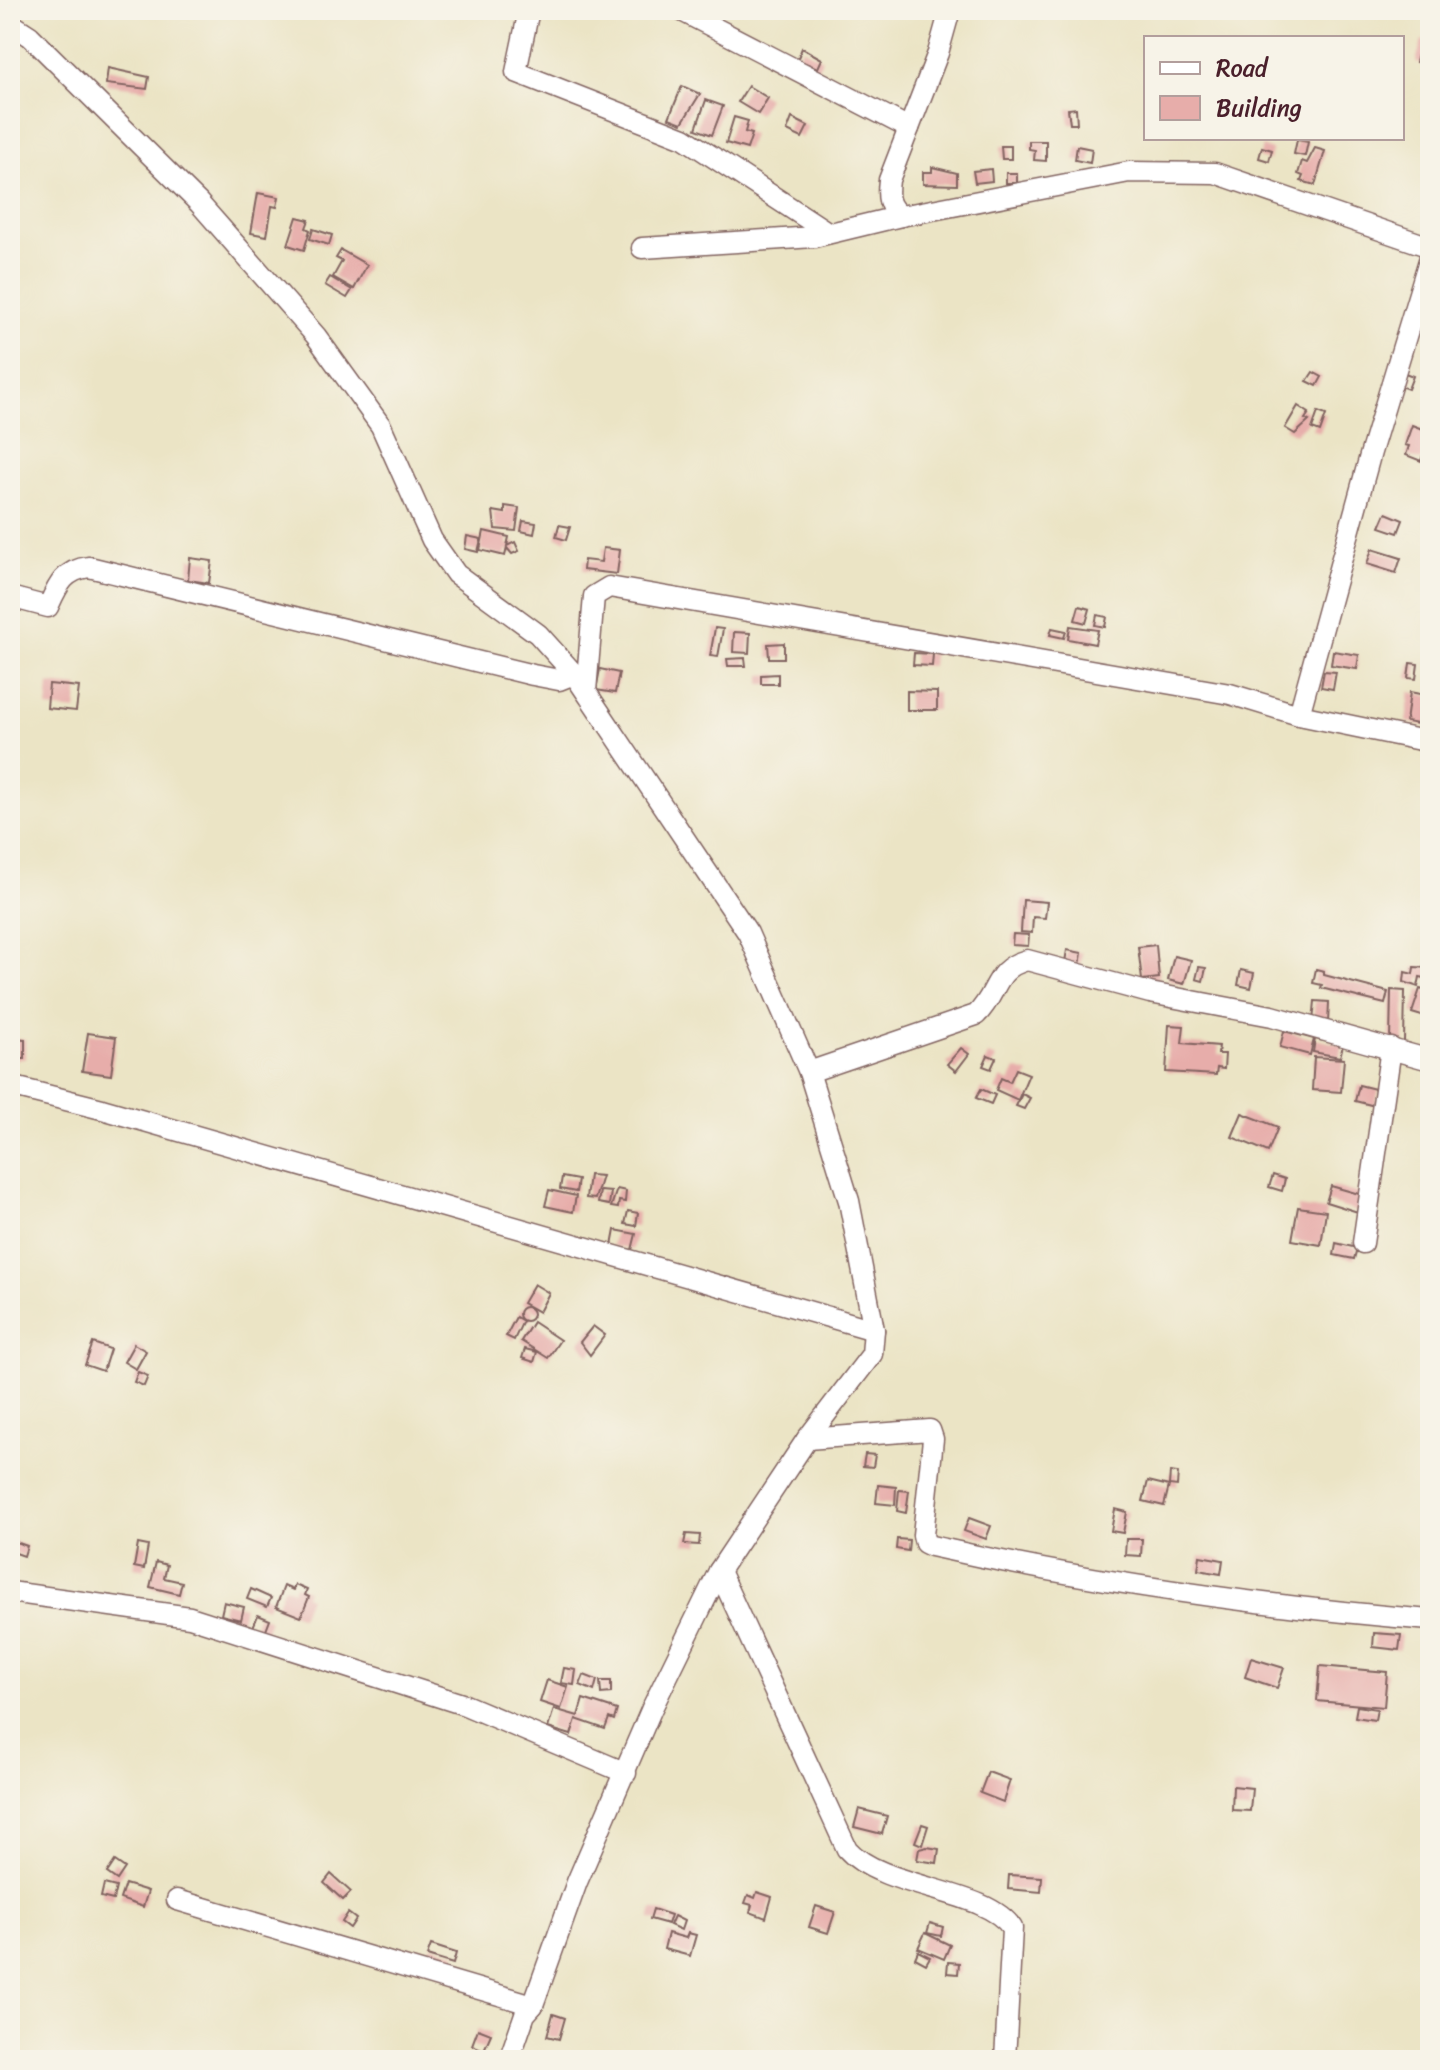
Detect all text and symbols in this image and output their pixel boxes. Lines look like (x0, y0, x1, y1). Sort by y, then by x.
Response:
legend (1144, 36, 1404, 140)
text: Road (1216, 47, 1270, 89)
text: Building (1216, 87, 1302, 129)

